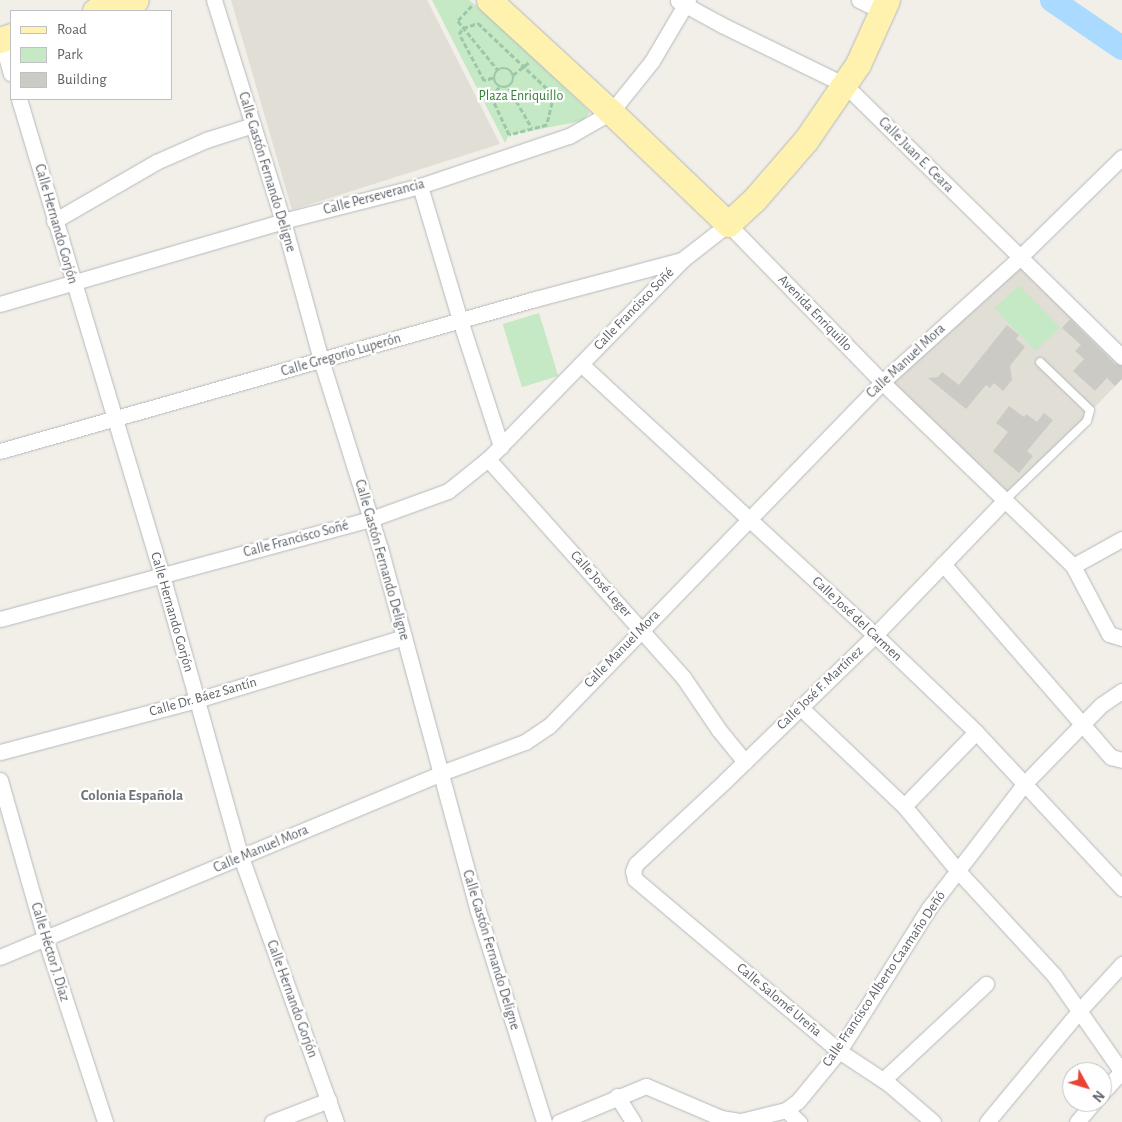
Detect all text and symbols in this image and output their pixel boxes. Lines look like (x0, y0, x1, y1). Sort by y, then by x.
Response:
legend (10, 10, 172, 100)
text: Road (57, 22, 87, 37)
text: Park (57, 47, 83, 62)
text: Building (57, 72, 107, 87)
park label: Plaza Enriquillo (479, 88, 563, 104)
street label: Calle Gastón Fernando Deligne (235, 90, 299, 254)
street label: Calle Juan E. Ceara (875, 114, 957, 196)
street label: Calle Hernando Gorjón (31, 162, 81, 286)
street label: Calle Perseverancia (322, 175, 426, 219)
street label: Calle Francisco Soñé (590, 264, 678, 354)
street label: Avenida Enriquillo (774, 271, 856, 355)
street label: Calle Manuel Mora (863, 320, 949, 402)
street label: Calle Gregorio Luperón (279, 330, 403, 380)
street label: Calle Gastón Fernando Deligne (351, 478, 413, 642)
street label: Calle Francisco Soñé (242, 517, 350, 561)
street label: Calle José Leger (567, 547, 635, 621)
street label: Calle Hernando Gorjón (147, 550, 197, 674)
street label: Calle José del Carmen (809, 573, 905, 665)
street label: Calle Manuel Mora (581, 607, 663, 691)
street label: Calle José F. Martínez (773, 643, 867, 733)
street label: Calle Dr. Báez Santín (147, 674, 259, 720)
district label: Colonia Española (81, 787, 183, 805)
street label: Calle Manuel Mora (211, 821, 311, 877)
street label: Calle Gastón Fernando Deligne (459, 868, 523, 1032)
street label: Calle Francisco Alberto Caamaño Deñó (819, 888, 949, 1070)
street label: Calle Héctor J. Díaz (27, 901, 73, 1003)
street label: Calle Hernando Gorjón (263, 938, 321, 1060)
street label: Calle Salomé Ureña (733, 960, 825, 1040)
north arrow (1062, 1062, 1112, 1112)
text: N (1089, 1088, 1106, 1104)

